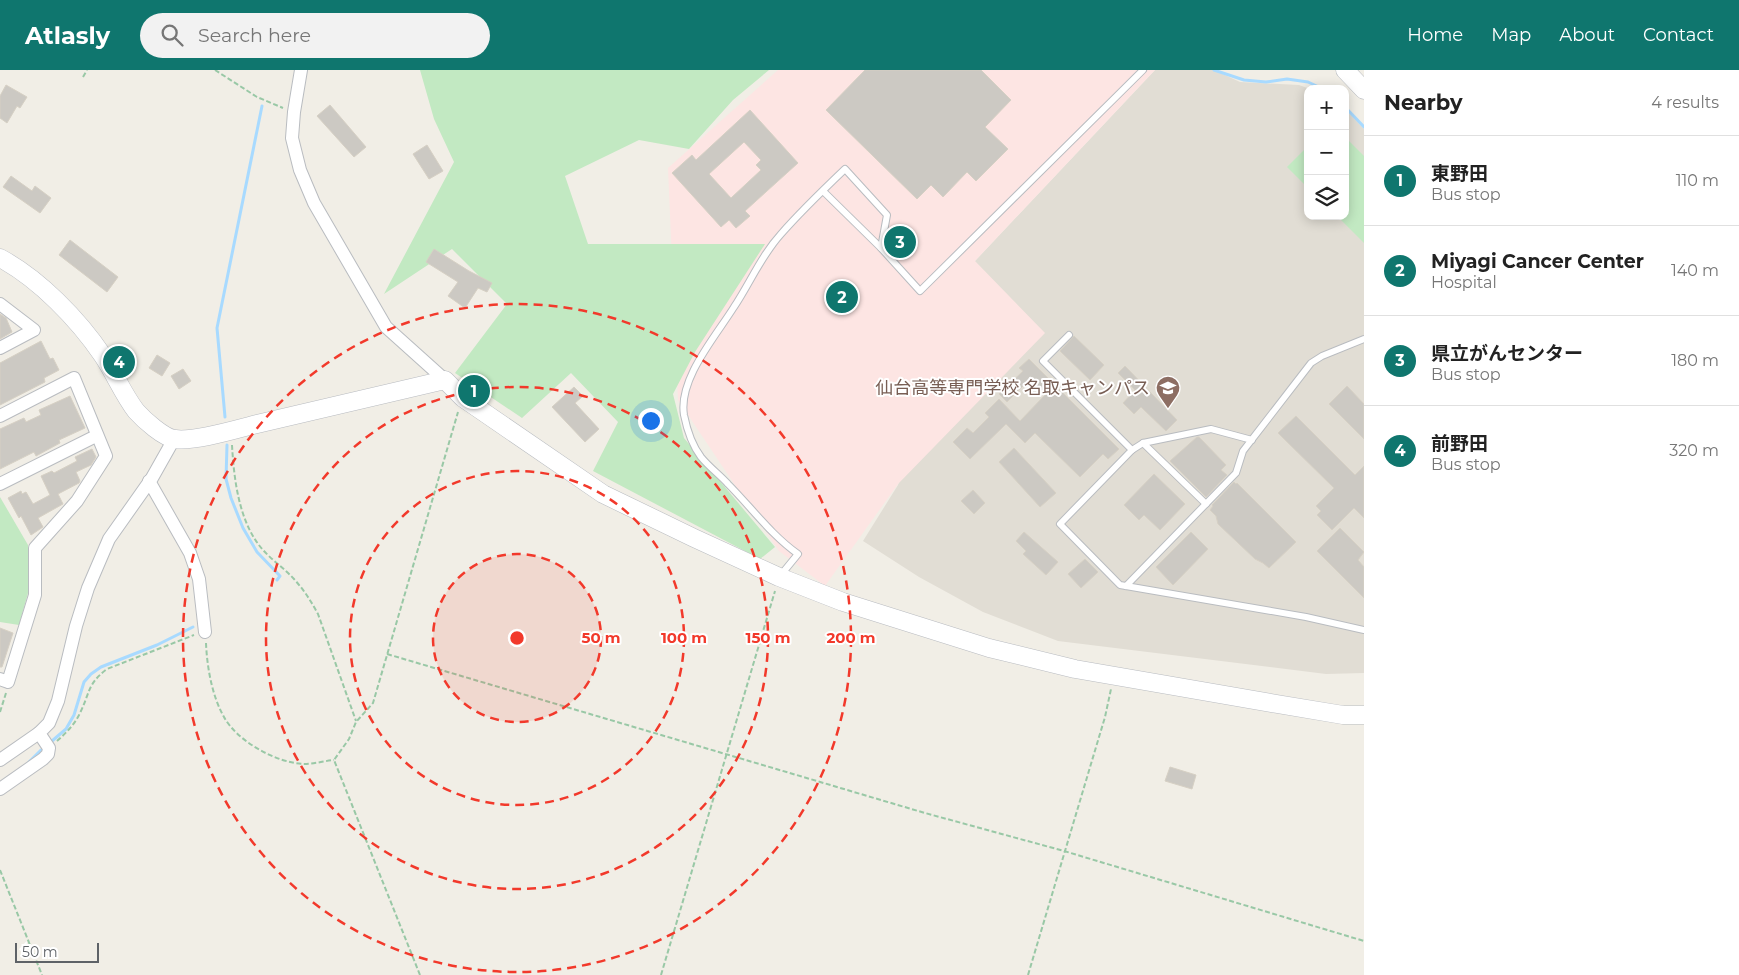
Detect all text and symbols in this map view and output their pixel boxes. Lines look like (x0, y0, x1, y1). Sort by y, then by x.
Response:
search box (140, 13, 490, 58)
text: Atlasly (25, 21, 110, 50)
icon: search (158, 21, 186, 49)
text: Search here (198, 24, 311, 47)
text: Home (1407, 24, 1463, 46)
text: Map (1491, 24, 1531, 46)
text: About (1559, 24, 1615, 46)
text: Contact (1643, 24, 1714, 46)
map controls (1304, 85, 1349, 220)
button: + (1304, 85, 1349, 130)
text: Nearby (1384, 90, 1463, 115)
text: 4 results (1651, 93, 1719, 112)
button: − (1304, 130, 1349, 175)
text: 東野田 (1431, 162, 1488, 185)
text: 1 (1397, 171, 1403, 190)
text: 110 m (1676, 171, 1719, 190)
button: layers (1304, 175, 1349, 220)
text: Bus stop (1431, 185, 1501, 204)
pin: 3 (884, 223, 916, 261)
text: Miyagi Cancer Center (1431, 250, 1644, 273)
text: 2 (1395, 261, 1405, 280)
text: 140 m (1671, 261, 1719, 280)
text: Hospital (1431, 273, 1497, 292)
pin: 2 (826, 278, 858, 316)
text: 県立がんセンター (1431, 342, 1583, 365)
pin: 4 (103, 343, 135, 381)
text: 3 (1395, 351, 1405, 370)
text: 180 m (1671, 351, 1719, 370)
text: Bus stop (1431, 365, 1501, 384)
pin: 1 (458, 372, 490, 410)
school or university icon: 仙台高等専門学校 名取キャンパス (1155, 375, 1181, 409)
place label: 仙台高等専門学校 名取キャンパス (875, 377, 1150, 399)
your location (638, 408, 664, 434)
text: 前野田 (1431, 432, 1488, 455)
text: 4 (1394, 441, 1406, 460)
text: 320 m (1669, 441, 1719, 460)
text: Bus stop (1431, 455, 1501, 474)
text: 50 m (581, 628, 621, 647)
text: 100 m (661, 628, 707, 647)
text: 150 m (746, 628, 790, 647)
text: 200 m (826, 628, 876, 647)
centre of rings (508, 629, 526, 647)
scale bar (15, 940, 99, 963)
text: 50 m (22, 943, 58, 961)

